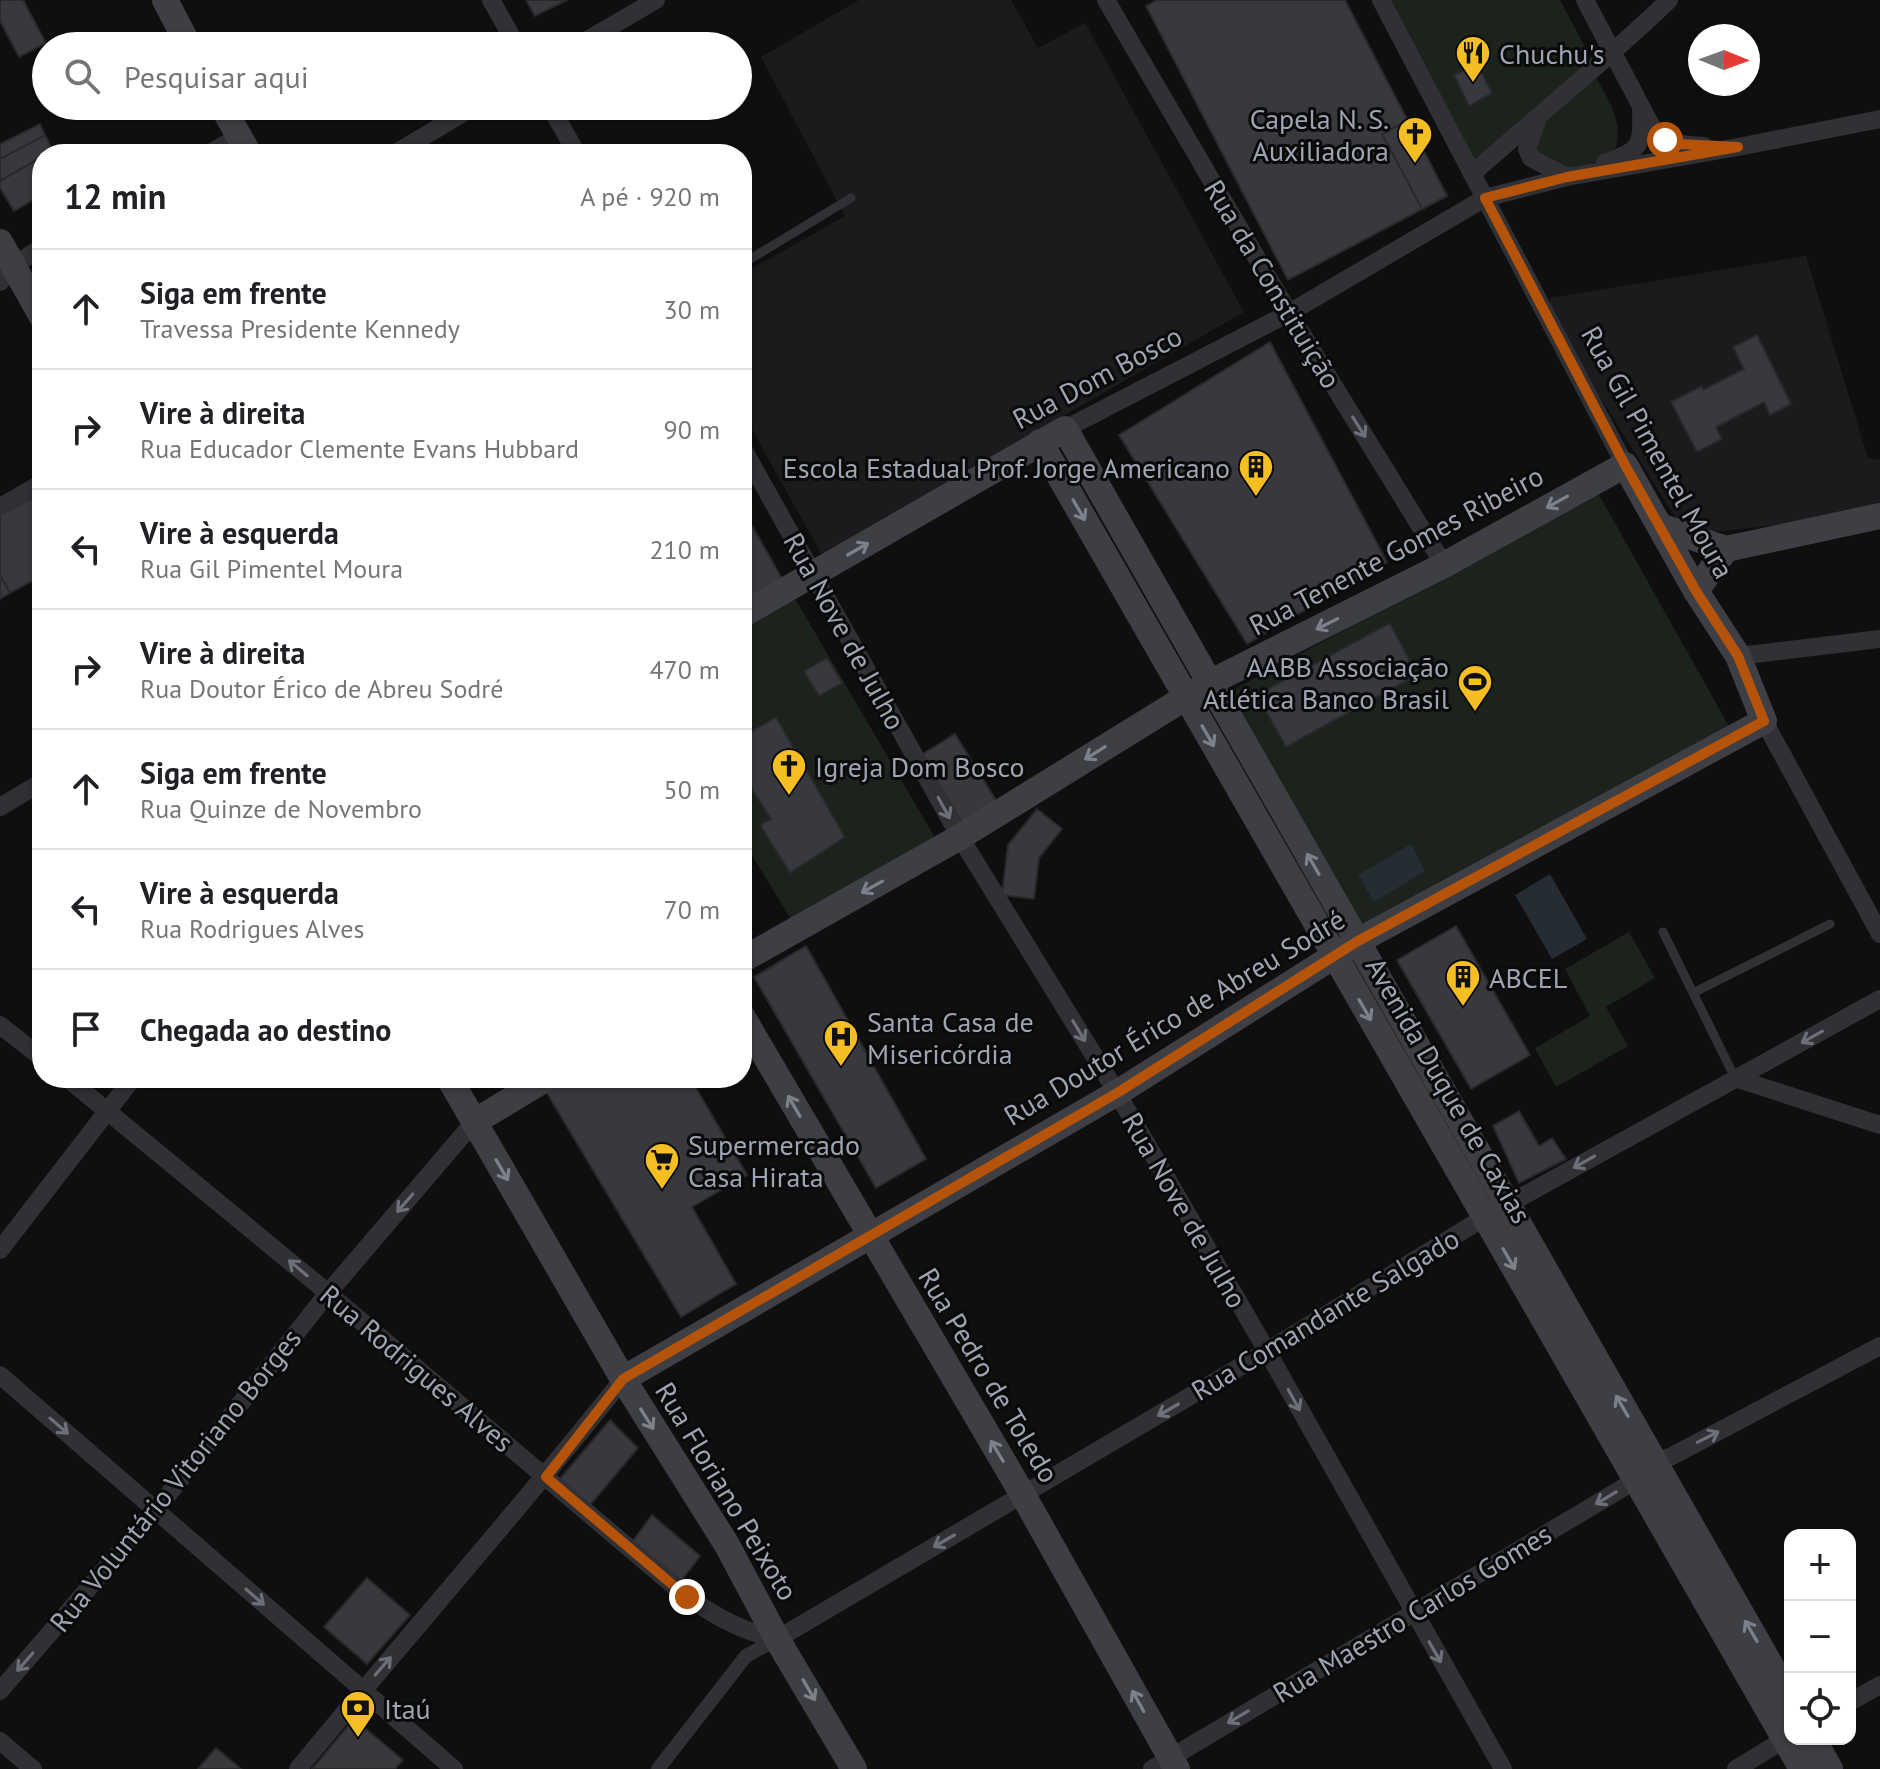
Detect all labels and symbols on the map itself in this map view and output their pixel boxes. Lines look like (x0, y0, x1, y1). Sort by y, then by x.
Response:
north arrow (1688, 24, 1760, 96)
restaurant icon: Chuchu's (1454, 34, 1492, 84)
place label: Chuchu's (1499, 35, 1605, 72)
place label: Capela N. S. Auxiliadora (1250, 100, 1389, 169)
church icon: Capela N. S. Auxiliadora (1396, 115, 1434, 165)
route start (1647, 122, 1683, 158)
street label: Rua da Constituição (1196, 173, 1350, 395)
street label: Rua Dom Bosco (1006, 317, 1188, 437)
street label: Rua Gil Pimentel Moura (1573, 319, 1743, 585)
one-way arrow (1351, 415, 1367, 438)
building icon: Escola Estadual Prof. Jorge Americano (1237, 448, 1275, 498)
place label: Escola Estadual Prof. Jorge Americano (783, 449, 1230, 486)
street label: Rua Tenente Gomes Ribeiro (1243, 457, 1549, 643)
one-way arrow (1546, 495, 1569, 511)
one-way arrow (1071, 498, 1087, 521)
street label: Rua Nove de Julho (776, 526, 914, 736)
one-way arrow (846, 541, 869, 557)
one-way arrow (1316, 616, 1340, 632)
place label: AABB Associação Atlética Banco Brasil (1203, 648, 1449, 717)
sports icon: AABB Associação Atlética Banco Brasil (1456, 663, 1494, 713)
one-way arrow (1201, 723, 1216, 747)
one-way arrow (1084, 746, 1107, 762)
church icon: Igreja Dom Bosco (770, 747, 808, 797)
place label: Igreja Dom Bosco (815, 748, 1024, 785)
one-way arrow (937, 796, 952, 820)
one-way arrow (1305, 853, 1321, 876)
one-way arrow (861, 879, 884, 895)
street label: Rua Doutor Érico de Abreu Sodré (997, 900, 1351, 1134)
street label: Avenida Duque de Caxias (1358, 950, 1540, 1230)
building icon: ABCEL (1444, 958, 1482, 1008)
place label: ABCEL (1489, 959, 1567, 996)
one-way arrow (1358, 997, 1373, 1021)
place label: Santa Casa de Misericórdia (867, 1003, 1034, 1072)
hospital icon: Santa Casa de Misericórdia (822, 1018, 860, 1068)
one-way arrow (1071, 1019, 1087, 1042)
one-way arrow (1800, 1029, 1824, 1045)
one-way arrow (786, 1095, 802, 1118)
street label: Rua Nove de Julho (1114, 1106, 1256, 1314)
place label: Supermercado Casa Hirata (688, 1126, 860, 1195)
supermarket icon: Supermercado Casa Hirata (643, 1141, 681, 1191)
one-way arrow (1572, 1155, 1596, 1170)
one-way arrow (494, 1158, 510, 1181)
one-way arrow (396, 1192, 414, 1212)
street label: Rua Comandante Salgado (1184, 1219, 1466, 1409)
one-way arrow (1501, 1247, 1517, 1270)
one-way arrow (288, 1259, 308, 1277)
street label: Rua Pedro de Toledo (910, 1261, 1068, 1489)
street label: Rua Rodrigues Alves (313, 1276, 521, 1460)
street label: Rua Voluntário Vitoriano Borges (41, 1321, 309, 1639)
street label: Rua Floriano Peixoto (647, 1375, 807, 1607)
one-way arrow (1287, 1388, 1303, 1412)
one-way arrow (1614, 1394, 1629, 1418)
one-way arrow (1157, 1402, 1180, 1418)
one-way arrow (639, 1407, 656, 1429)
one-way arrow (48, 1417, 68, 1435)
one-way arrow (1696, 1429, 1720, 1445)
one-way arrow (988, 1440, 1004, 1463)
one-way arrow (1595, 1490, 1618, 1506)
street label: Rua Maestro Carlos Gomes (1266, 1515, 1558, 1711)
one-way arrow (933, 1533, 956, 1549)
route end (669, 1579, 705, 1615)
one-way arrow (245, 1588, 265, 1606)
one-way arrow (1743, 1620, 1759, 1643)
one-way arrow (1428, 1639, 1443, 1663)
one-way arrow (17, 1651, 35, 1671)
one-way arrow (374, 1656, 392, 1676)
one-way arrow (801, 1678, 817, 1701)
bank icon: Itaú (339, 1689, 377, 1739)
place label: Itaú (384, 1690, 431, 1727)
one-way arrow (1130, 1690, 1146, 1714)
one-way arrow (1227, 1709, 1250, 1725)

